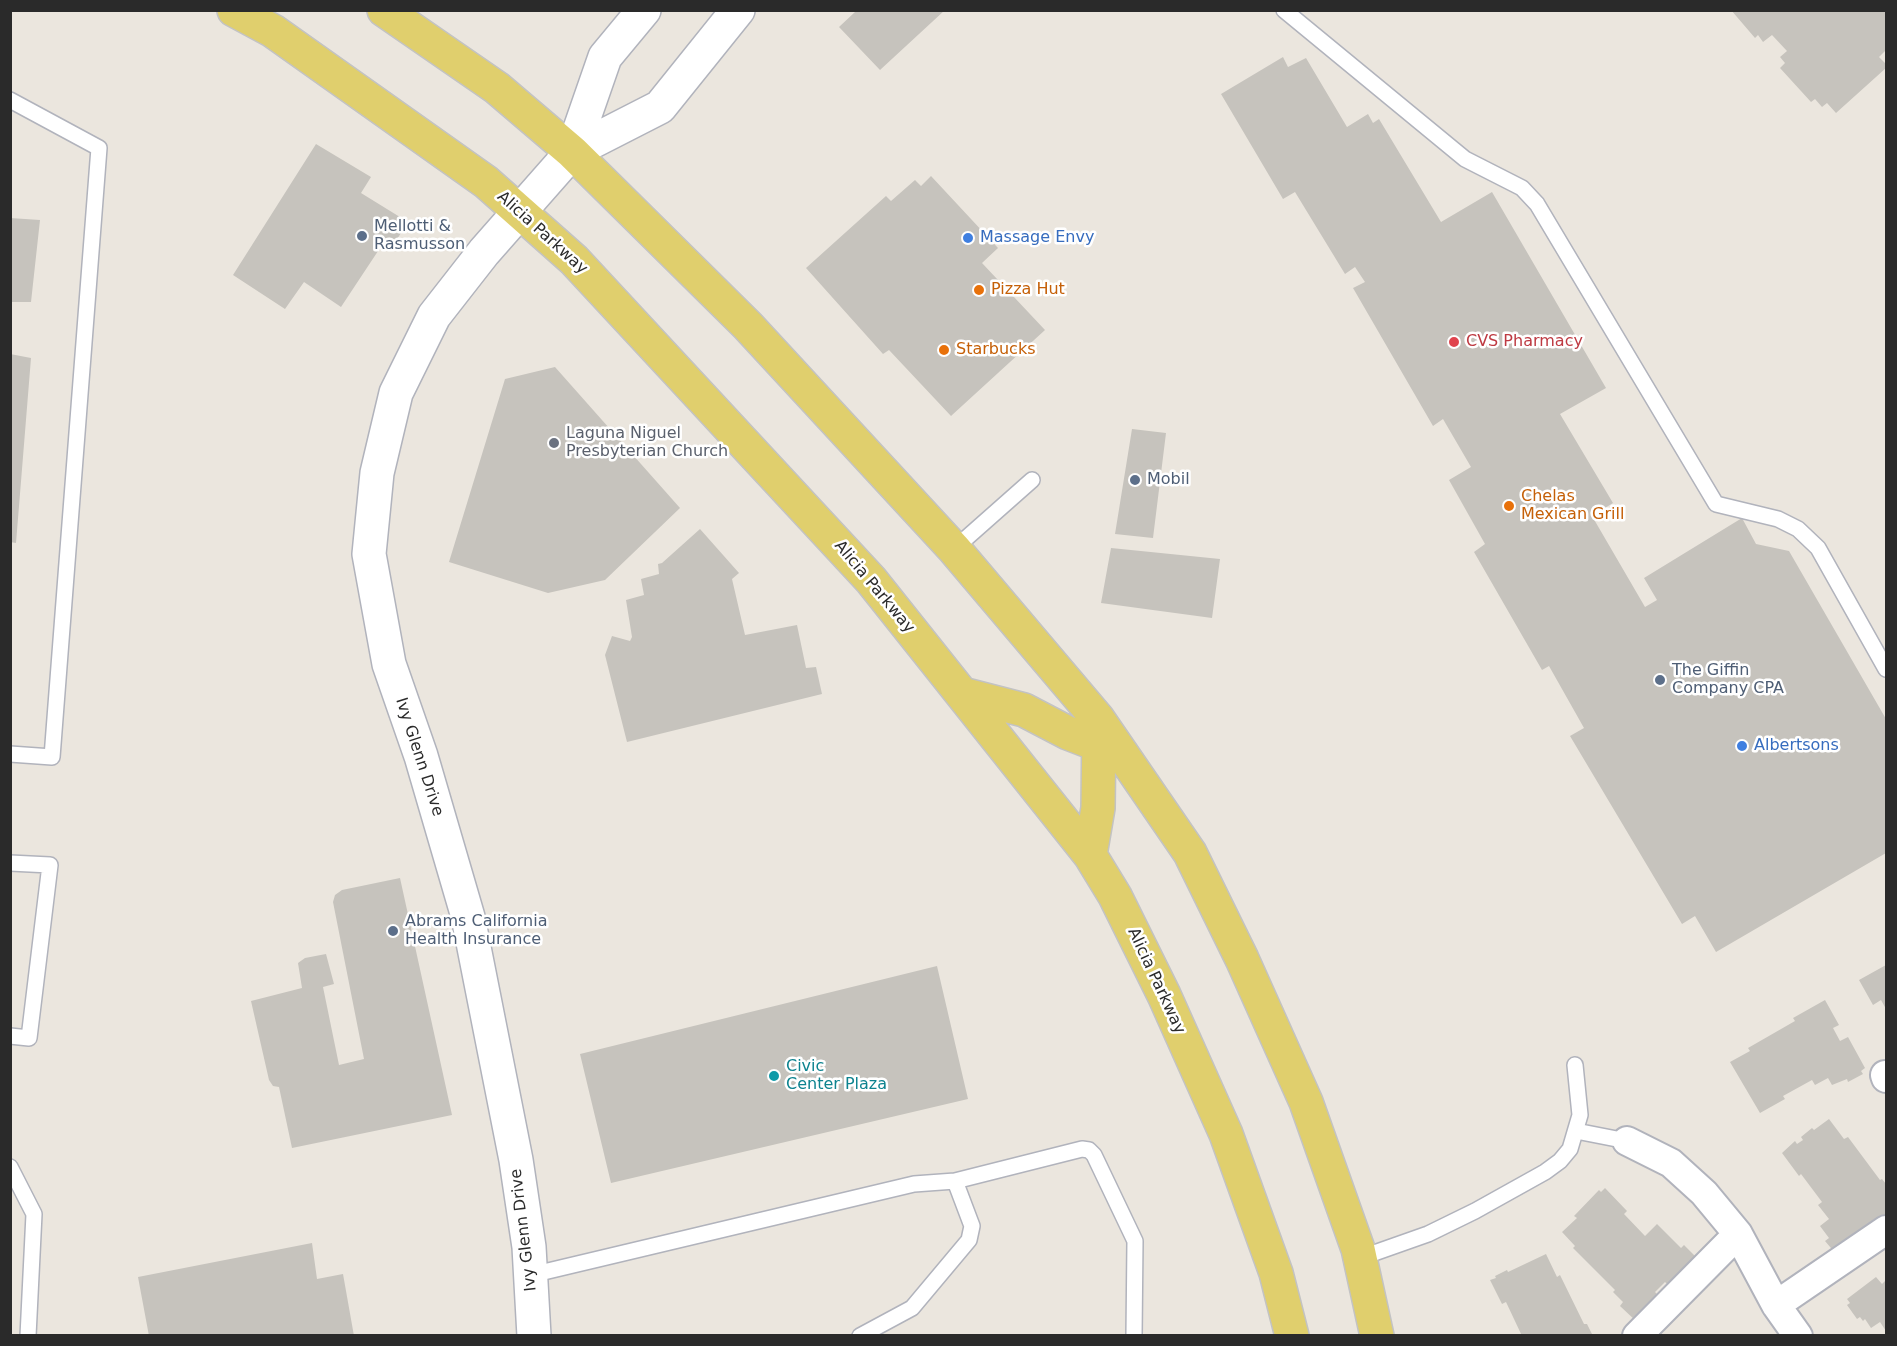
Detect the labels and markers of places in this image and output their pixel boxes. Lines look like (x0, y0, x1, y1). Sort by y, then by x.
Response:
place label: Mellotti & Rasmusson (374, 217, 465, 255)
place label: Massage Envy (980, 228, 1094, 248)
marker: Mellotti & Rasmusson (355, 229, 369, 243)
marker: Massage Envy (961, 231, 975, 245)
place label: Pizza Hut (991, 280, 1065, 300)
marker: Pizza Hut (972, 283, 986, 297)
place label: CVS Pharmacy (1466, 332, 1583, 352)
marker: CVS Pharmacy (1447, 335, 1461, 349)
place label: Starbucks (956, 340, 1036, 360)
marker: Starbucks (937, 343, 951, 357)
place label: Laguna Niguel Presbyterian Church (566, 424, 728, 462)
marker: Laguna Niguel Presbyterian Church (547, 436, 561, 450)
place label: Mobil (1147, 470, 1190, 490)
marker: Mobil (1128, 473, 1142, 487)
place label: Chelas Mexican Grill (1521, 487, 1624, 525)
marker: Chelas Mexican Grill (1502, 499, 1516, 513)
place label: The Giffin Company CPA (1672, 661, 1784, 699)
marker: The Giffin Company CPA (1653, 673, 1667, 687)
place label: Albertsons (1754, 736, 1839, 756)
marker: Albertsons (1735, 739, 1749, 753)
place label: Abrams California Health Insurance (405, 912, 547, 950)
marker: Abrams California Health Insurance (386, 924, 400, 938)
place label: Civic Center Plaza (786, 1057, 887, 1095)
marker: Civic Center Plaza (767, 1069, 781, 1083)

